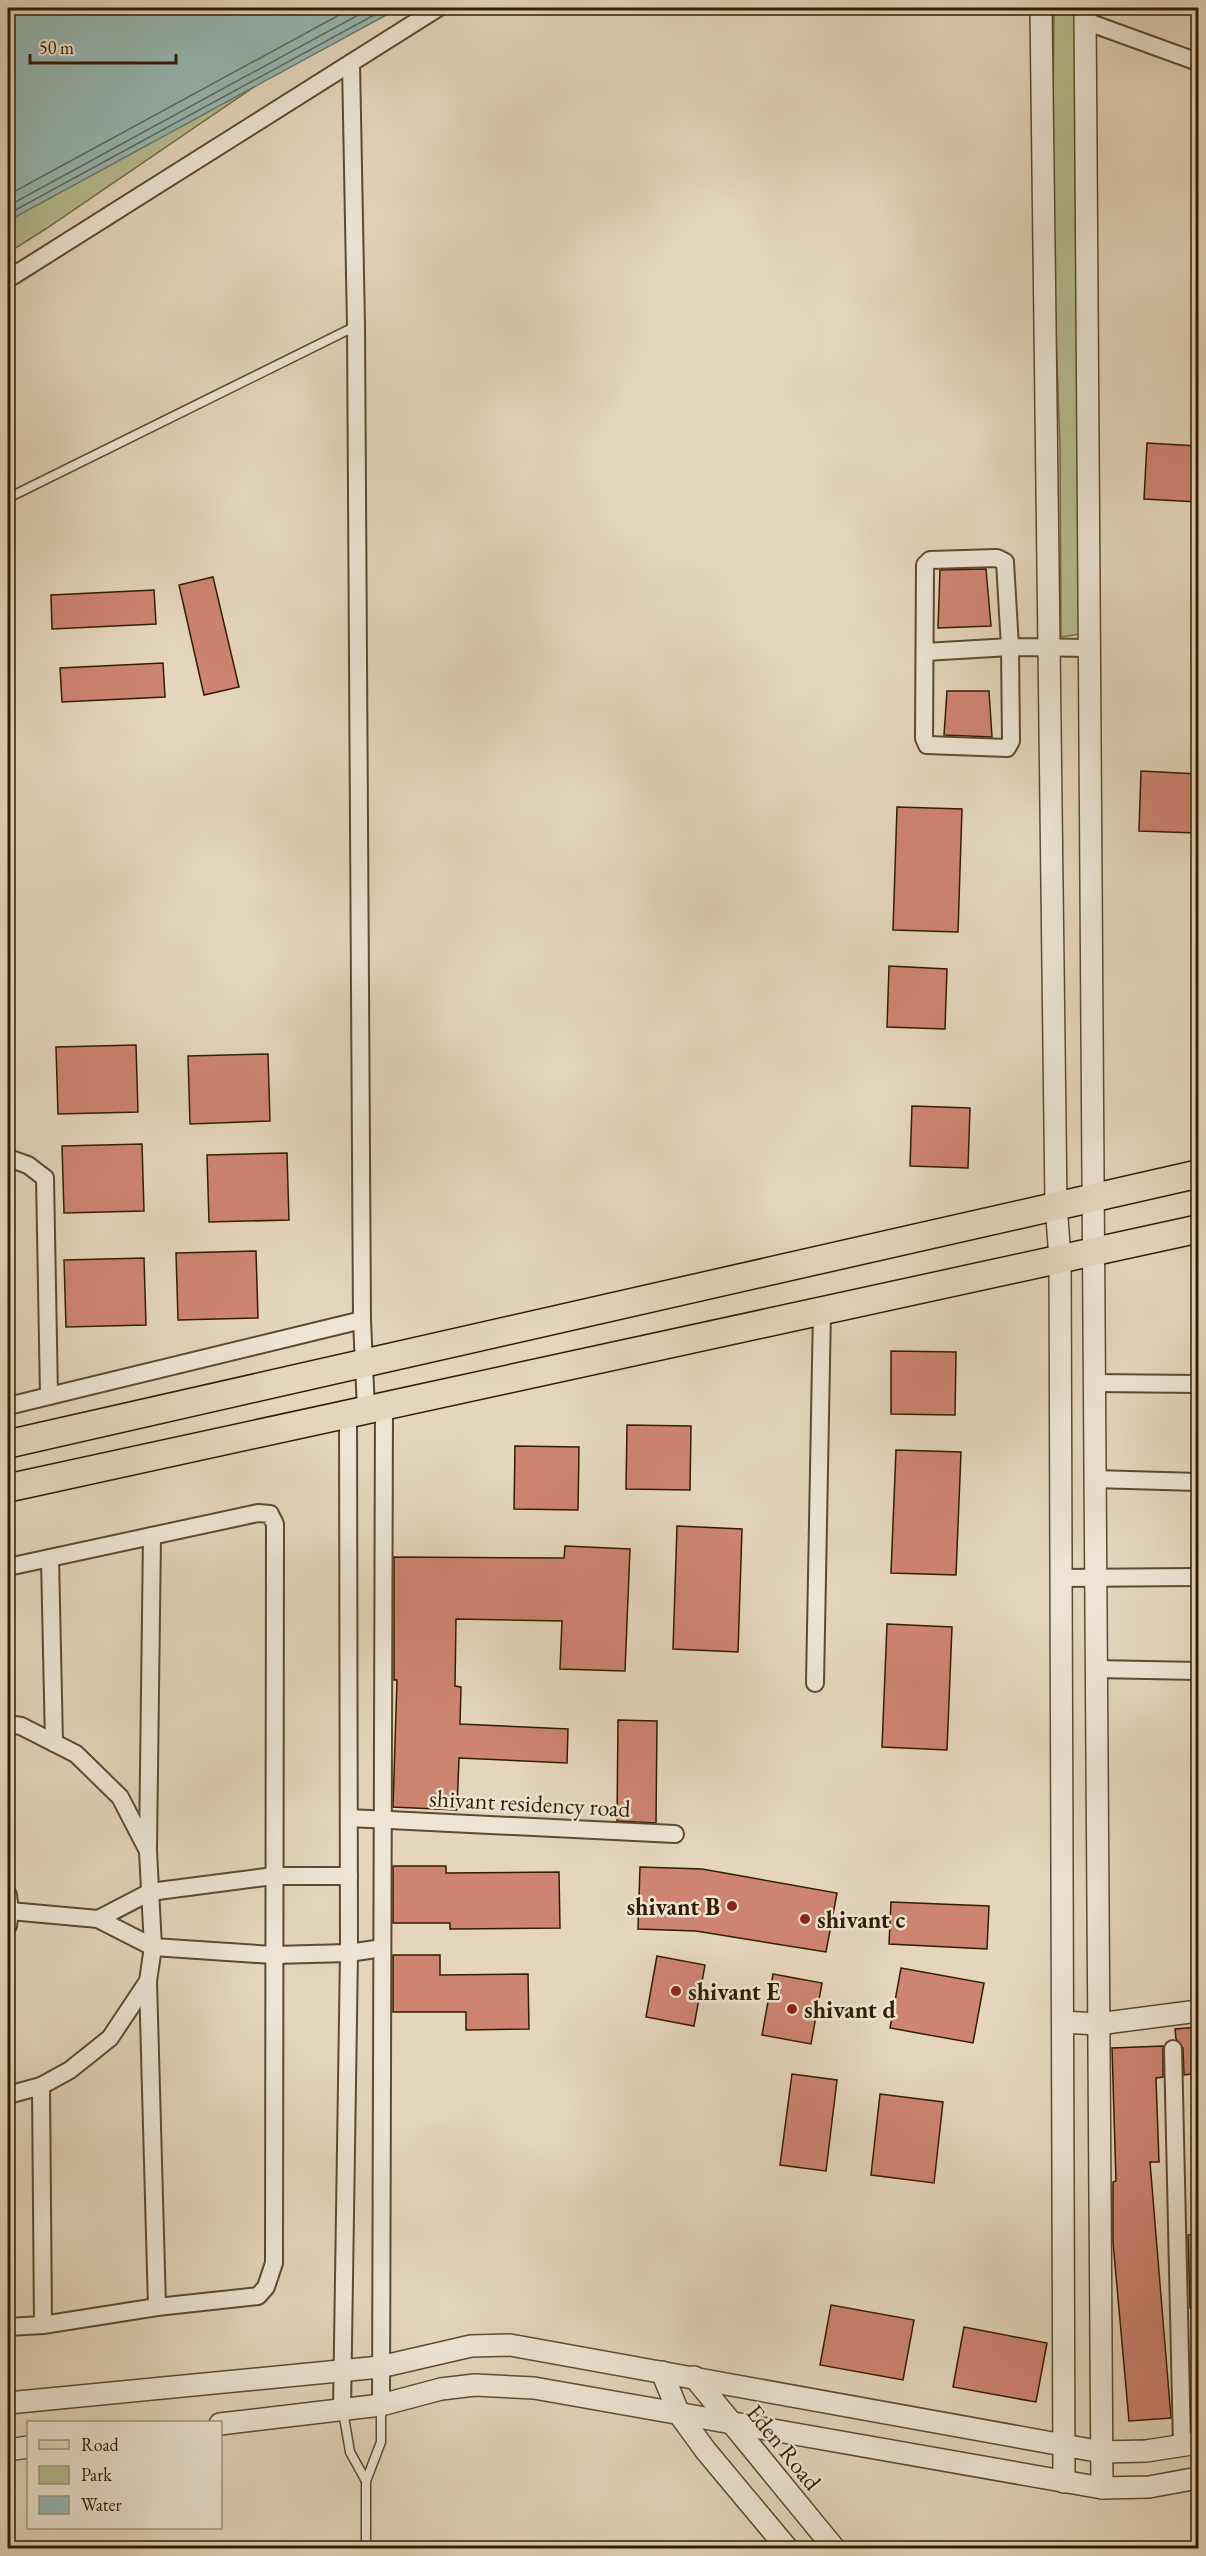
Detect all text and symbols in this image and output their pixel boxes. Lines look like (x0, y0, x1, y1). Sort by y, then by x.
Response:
scale bar (30, 27, 176, 65)
text: 50 m (39, 36, 74, 59)
street label: shivant residency road (428, 1782, 632, 1824)
place label: shivant B (626, 1891, 720, 1922)
marker: shivant B (725, 1899, 739, 1913)
place label: shivant c (817, 1904, 906, 1935)
marker: shivant c (798, 1912, 812, 1926)
place label: shivant E (688, 1976, 781, 2007)
marker: shivant E (669, 1984, 683, 1998)
place label: shivant d (804, 1994, 897, 2025)
marker: shivant d (785, 2002, 799, 2016)
street label: Eden Road (740, 2398, 829, 2497)
legend (27, 2421, 222, 2529)
text: Road (81, 2433, 120, 2456)
text: Park (81, 2463, 112, 2486)
text: Water (81, 2493, 122, 2516)

